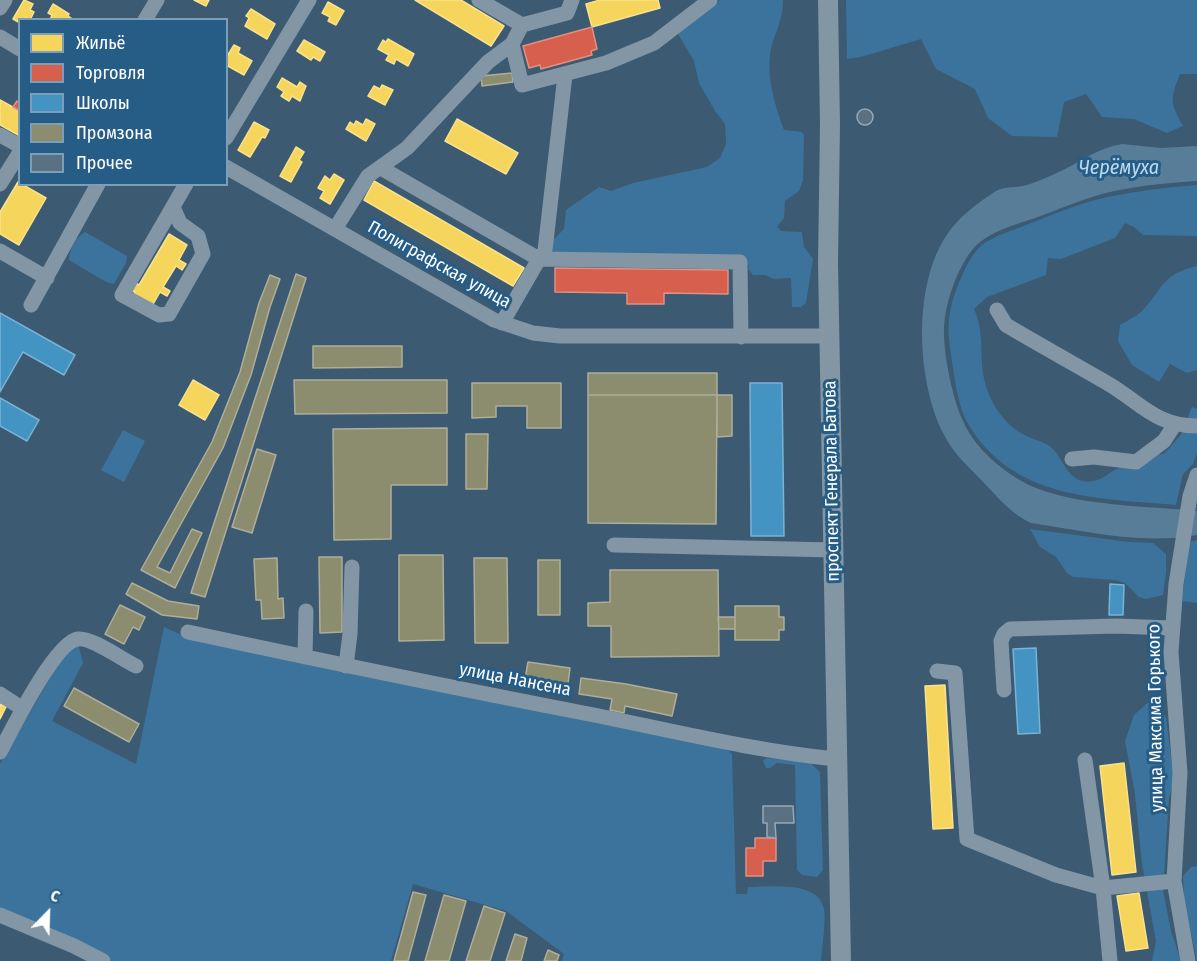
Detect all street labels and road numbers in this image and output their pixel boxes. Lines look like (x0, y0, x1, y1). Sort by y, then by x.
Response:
street label: Полиграфская улица (364, 217, 514, 313)
street label: проспект Генерала Батова (819, 380, 845, 582)
street label: улица Максима Горького (1144, 624, 1168, 812)
street label: улица Нансена (457, 659, 573, 701)

